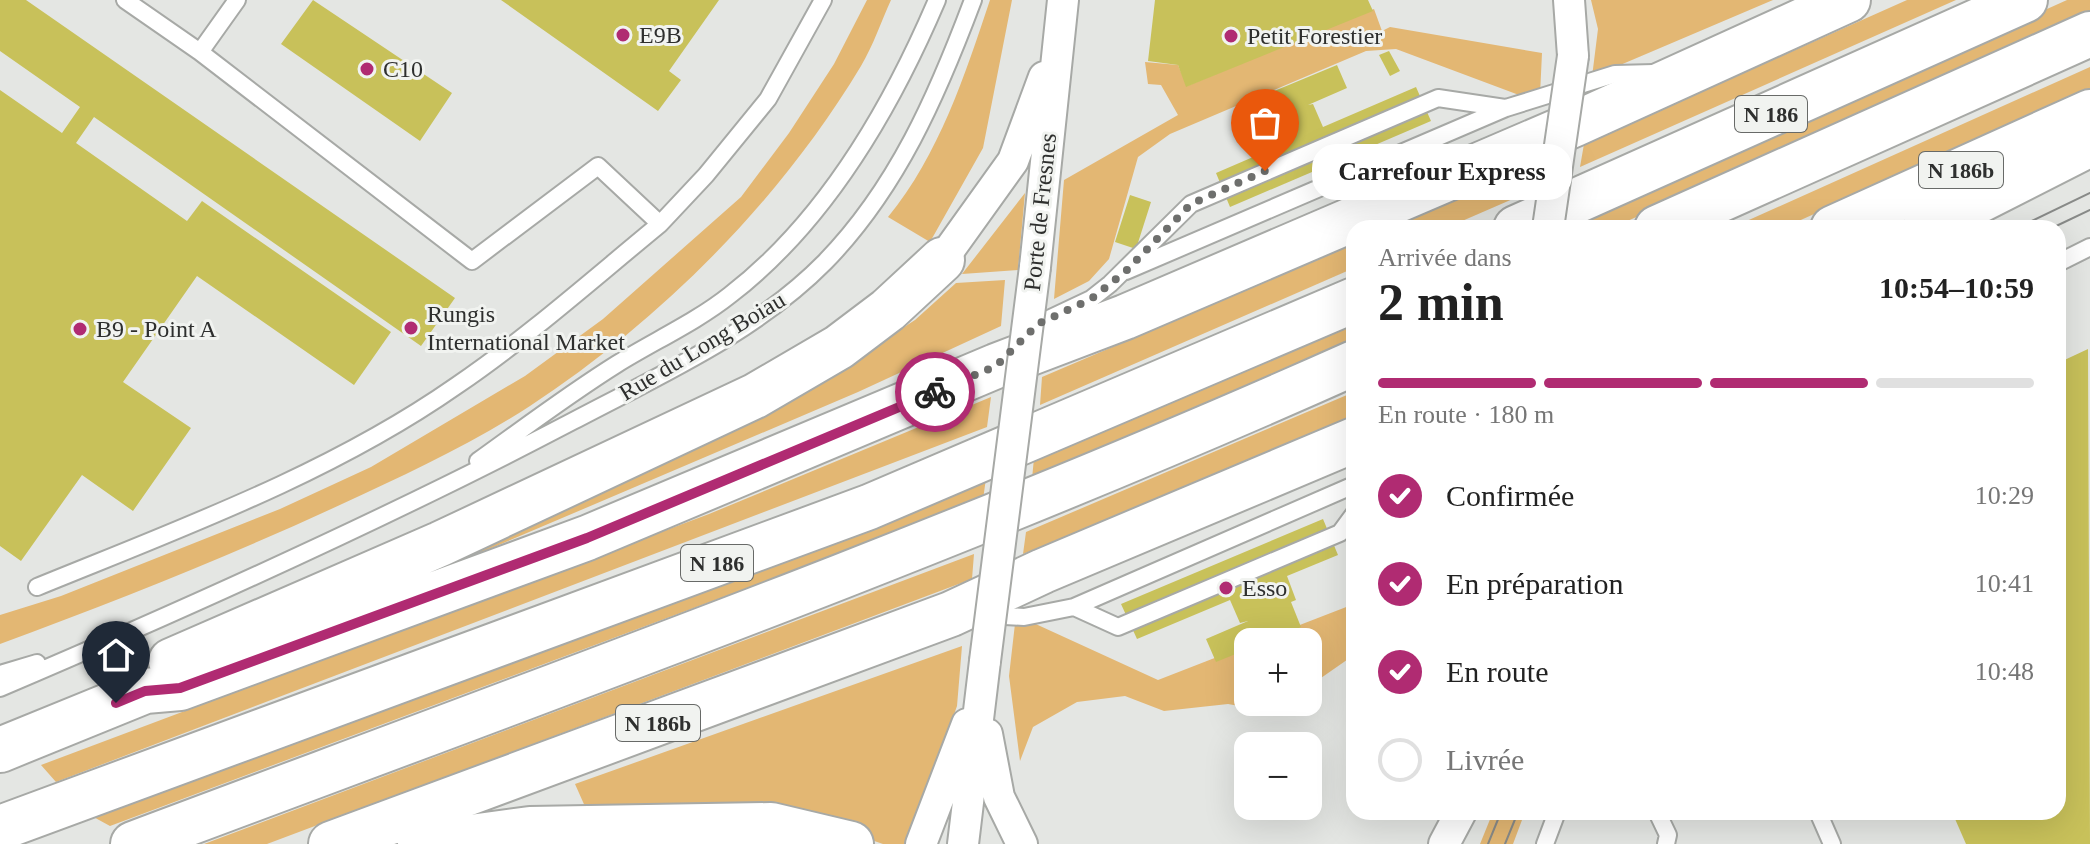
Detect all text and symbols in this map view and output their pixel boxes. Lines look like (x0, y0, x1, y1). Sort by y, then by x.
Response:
place label: E9B (639, 22, 682, 48)
place label: Petit Forestier (1247, 23, 1382, 49)
marker: E9B (614, 26, 632, 44)
marker: Petit Forestier (1222, 27, 1240, 45)
place label: C10 (383, 56, 423, 82)
marker: C10 (358, 60, 376, 78)
pin (1231, 89, 1299, 171)
road number: N 186 (1735, 96, 1807, 132)
icon: bag (1243, 101, 1287, 145)
street label: Porte de Fresnes (1019, 132, 1061, 292)
callout: Carrefour Express (1313, 143, 1573, 199)
road number: N 186b (1919, 152, 2003, 188)
text: Carrefour Express (1338, 157, 1546, 186)
text: Arrivée dans (1378, 243, 1512, 272)
text: 10:54–10:59 (1879, 271, 2034, 304)
text: 2 min (1378, 274, 1504, 331)
street label: Rue du Long Boiau (614, 286, 790, 406)
place label: Rungis International Market (427, 301, 625, 355)
place label: B9 - Point A (96, 316, 217, 342)
marker: Rungis International Market (402, 319, 420, 337)
marker: B9 - Point A (71, 320, 89, 338)
courier (895, 352, 975, 432)
icon: bike (913, 370, 957, 414)
text: En route · 180 m (1378, 400, 1554, 429)
icon: check (1378, 474, 1422, 518)
text: Confirmée (1446, 479, 1574, 512)
text: 10:29 (1975, 481, 2034, 510)
road number: N 186 (681, 545, 753, 581)
icon: check (1378, 562, 1422, 606)
text: En préparation (1446, 567, 1623, 600)
text: 10:41 (1975, 569, 2034, 598)
place label: Esso (1242, 575, 1287, 601)
marker: Esso (1217, 579, 1235, 597)
pin (82, 621, 150, 703)
map controls (1234, 628, 1322, 820)
button: + (1234, 628, 1322, 716)
icon: home (94, 633, 138, 677)
icon: check (1378, 650, 1422, 694)
text: En route (1446, 655, 1548, 688)
text: 10:48 (1975, 657, 2034, 686)
road number: N 186b (616, 705, 700, 741)
button: − (1234, 732, 1322, 820)
text: Livrée (1446, 743, 1524, 776)

